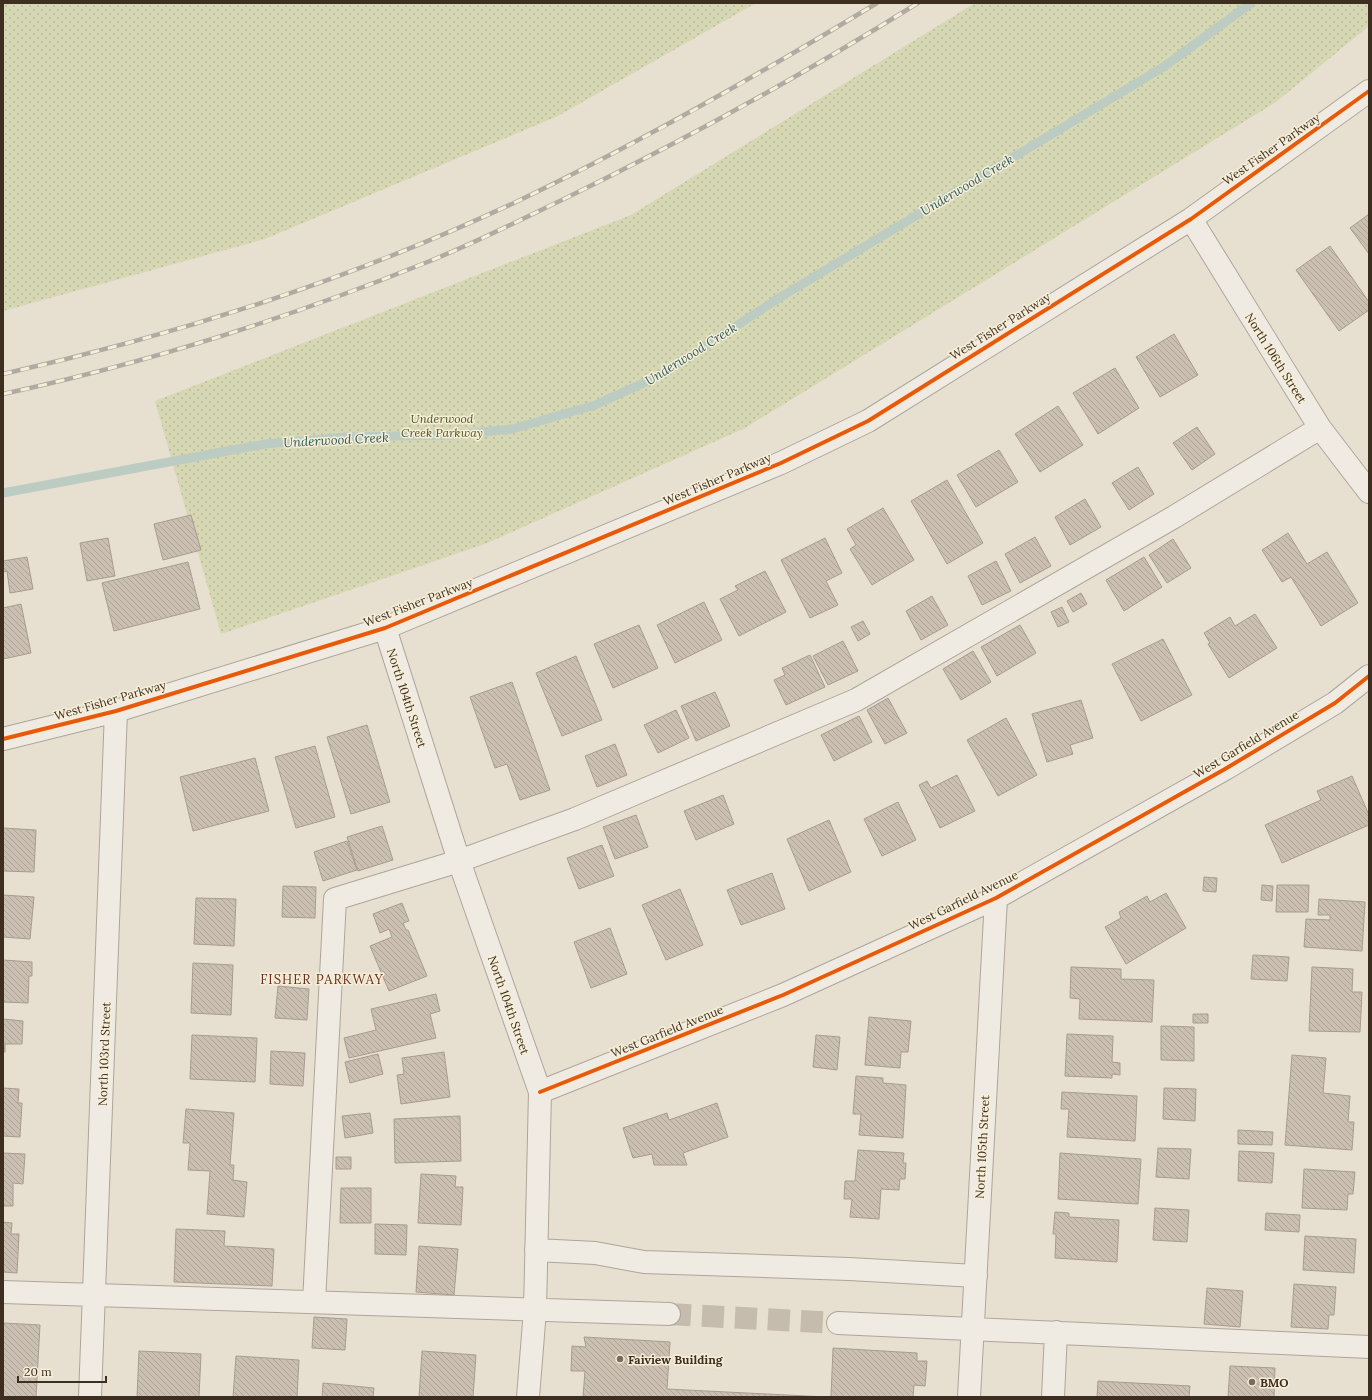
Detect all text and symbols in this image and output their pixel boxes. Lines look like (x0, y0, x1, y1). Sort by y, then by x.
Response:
street label: West Fisher Parkway (1219, 109, 1323, 188)
water label: Underwood Creek (917, 150, 1017, 219)
street label: West Fisher Parkway (947, 289, 1054, 363)
street label: North 106th Street (1242, 310, 1310, 406)
water label: Underwood Creek (642, 319, 740, 389)
park label: Underwood Creek Parkway (401, 411, 483, 440)
water label: Underwood Creek (283, 429, 389, 451)
street label: West Fisher Parkway (661, 449, 774, 509)
street label: West Fisher Parkway (361, 574, 475, 630)
street label: North 104th Street (384, 646, 430, 750)
street label: West Fisher Parkway (52, 677, 168, 723)
street label: West Garfield Avenue (1191, 706, 1302, 781)
street label: West Garfield Avenue (906, 867, 1021, 933)
street label: North 104th Street (485, 954, 533, 1057)
district label: FISHER PARKWAY (260, 971, 384, 988)
street label: North 103rd Street (95, 1001, 113, 1106)
street label: West Garfield Avenue (608, 1001, 726, 1060)
street label: North 105th Street (972, 1094, 992, 1199)
place label: Faiview Building (628, 1352, 724, 1367)
marker: Faiview Building (615, 1354, 625, 1364)
scale bar (18, 1358, 106, 1384)
text: 20 m (24, 1364, 52, 1379)
place label: BMO (1260, 1375, 1289, 1390)
marker: BMO (1247, 1377, 1257, 1387)

